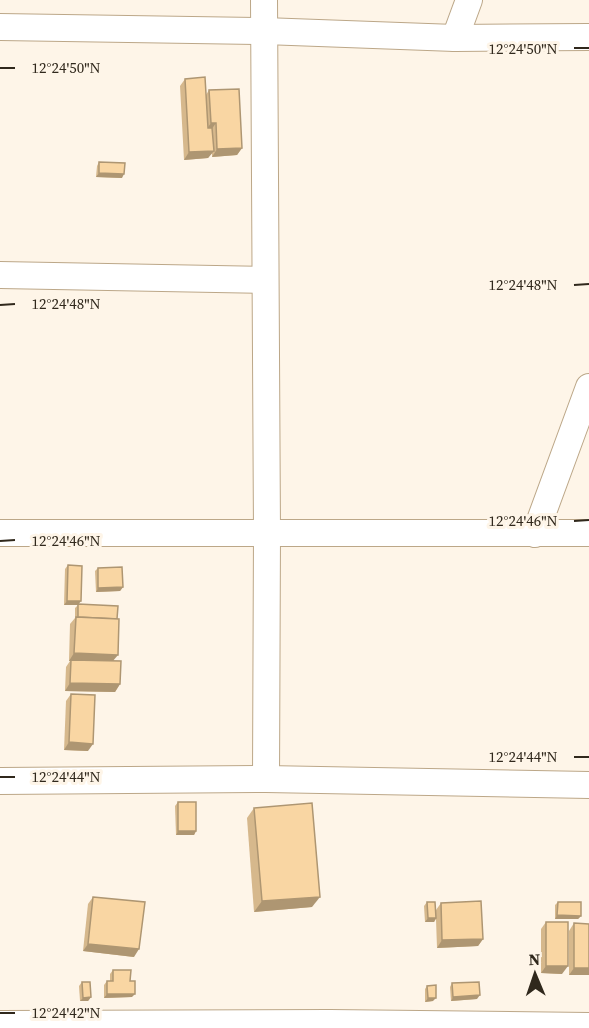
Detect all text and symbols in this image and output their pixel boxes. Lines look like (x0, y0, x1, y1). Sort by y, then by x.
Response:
text: 12°24'50"N (488, 38, 558, 59)
text: 12°24'50"N (31, 57, 101, 78)
text: 12°24'48"N (488, 274, 558, 295)
text: 12°24'48"N (31, 293, 101, 314)
text: 12°24'46"N (488, 510, 558, 531)
text: 12°24'46"N (31, 530, 101, 551)
text: 12°24'44"N (488, 746, 558, 767)
text: 12°24'44"N (31, 766, 101, 787)
north arrow (505, 944, 565, 1004)
text: N (528, 948, 541, 970)
text: 12°24'42"N (31, 1002, 101, 1023)

